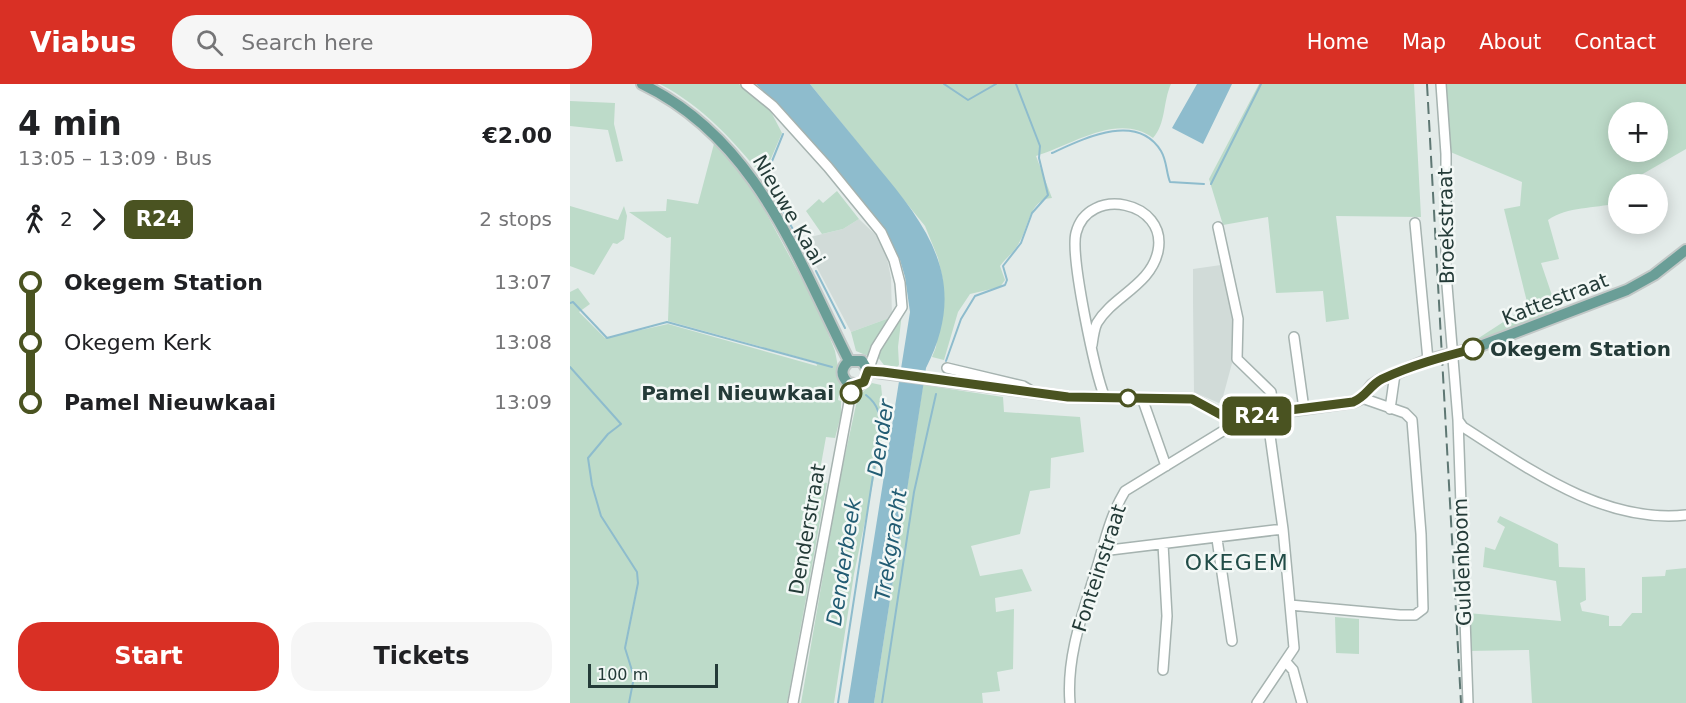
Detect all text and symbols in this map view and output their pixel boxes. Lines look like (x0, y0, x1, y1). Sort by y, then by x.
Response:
search box (172, 15, 592, 69)
text: Viabus (30, 26, 136, 59)
icon: search (193, 26, 226, 59)
text: Search here (241, 30, 373, 55)
text: Home (1307, 30, 1369, 54)
text: Map (1402, 30, 1446, 54)
text: About (1479, 30, 1541, 54)
text: Contact (1574, 30, 1656, 54)
map controls (1608, 102, 1668, 234)
button: + (1608, 102, 1668, 162)
text: 4 min (18, 104, 122, 143)
text: €2.00 (482, 123, 552, 148)
text: 13:05 – 13:09 · Bus (18, 146, 212, 170)
street label: Nieuwe Kaai (748, 151, 830, 269)
street label: Broekstraat (1433, 167, 1459, 284)
button: − (1608, 174, 1668, 234)
icon: walk (18, 203, 51, 236)
icon: forward (82, 203, 115, 236)
text: 2 (60, 207, 73, 231)
text: R24 (136, 207, 181, 231)
text: 2 stops (479, 207, 552, 231)
street label: Kattestraat (1498, 268, 1612, 330)
text: Okegem Station (64, 270, 263, 295)
text: 13:07 (494, 270, 552, 294)
text: Okegem Kerk (64, 330, 211, 355)
text: 13:08 (494, 330, 552, 354)
place label: Okegem Station (1490, 337, 1671, 361)
marker: Okegem Station (1462, 338, 1484, 360)
place label: Pamel Nieuwkaai (641, 381, 834, 405)
marker: Pamel Nieuwkaai (840, 382, 862, 404)
unlabelled marker (1119, 389, 1137, 407)
text: Pamel Nieuwkaai (64, 390, 276, 415)
text: 13:09 (494, 390, 552, 414)
line badge: R24 (1222, 396, 1292, 436)
water label: Dender (863, 397, 899, 478)
text: R24 (1234, 404, 1280, 428)
street label: Denderstraat (784, 462, 830, 596)
water label: Trekgracht (870, 487, 912, 603)
water label: Denderbeek (822, 496, 866, 627)
street label: Guldenboom (1448, 498, 1476, 626)
street label: Fonteinstraat (1067, 501, 1131, 635)
district label: OKEGEM (1185, 550, 1289, 575)
button: Start (18, 622, 279, 691)
button: Tickets (291, 622, 552, 691)
scale bar (588, 661, 718, 688)
text: 100 m (597, 665, 648, 684)

